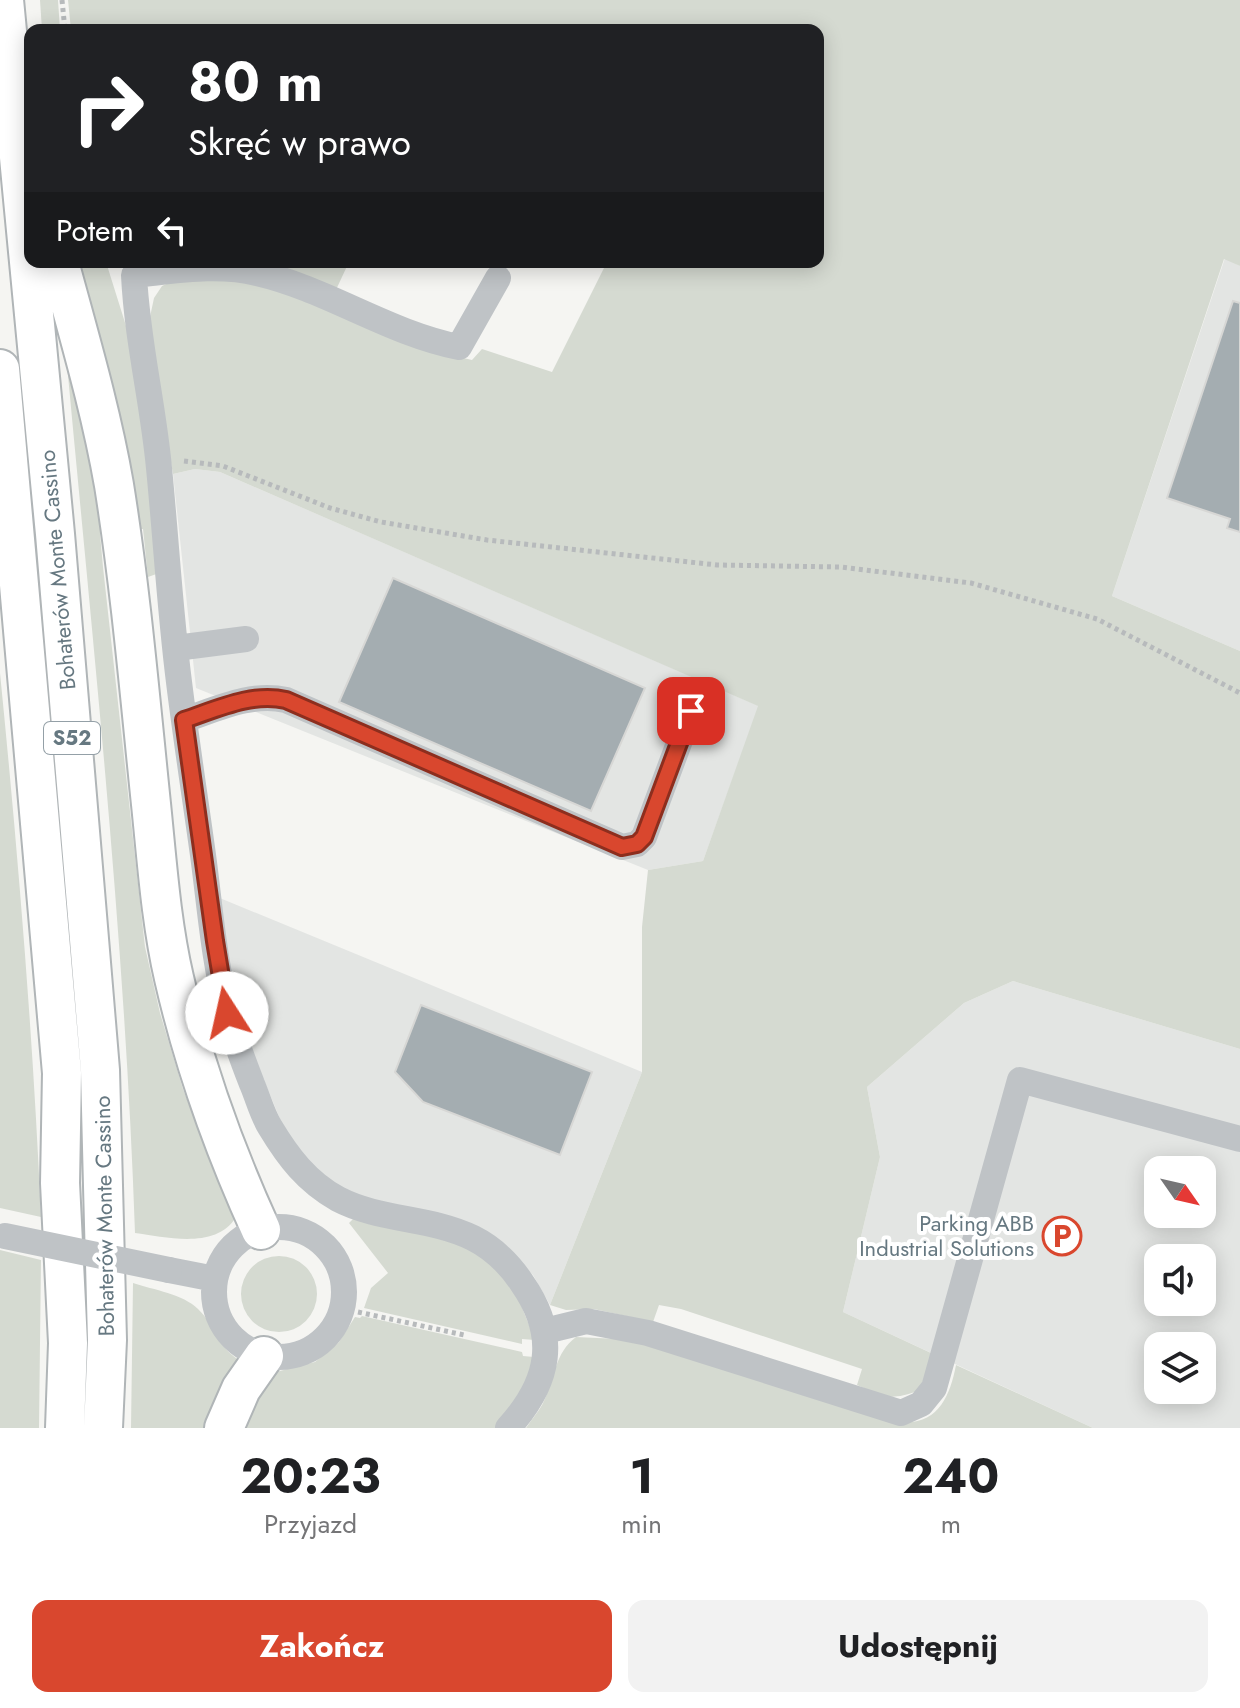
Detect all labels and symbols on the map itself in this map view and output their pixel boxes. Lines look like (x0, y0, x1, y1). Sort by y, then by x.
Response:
street label: Bohaterów Monte Cassino (31, 449, 83, 691)
pin (657, 677, 725, 745)
road number: S52 (44, 722, 100, 754)
position arrow (185, 971, 269, 1055)
street label: Bohaterów Monte Cassino (86, 1095, 122, 1337)
north arrow (1144, 1156, 1216, 1228)
place label: Parking ABB Industrial Solutions (859, 1207, 1034, 1264)
parking icon: Parking ABB Industrial Solutions (1041, 1215, 1083, 1257)

